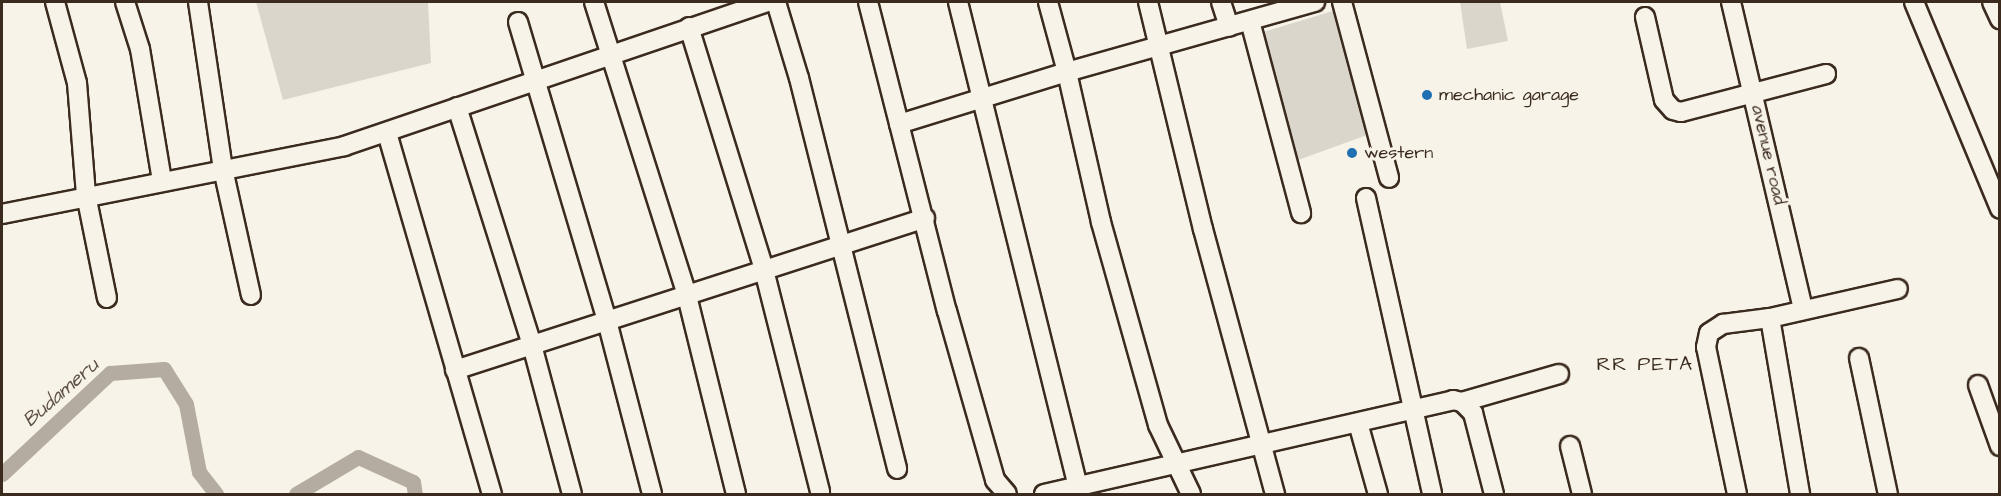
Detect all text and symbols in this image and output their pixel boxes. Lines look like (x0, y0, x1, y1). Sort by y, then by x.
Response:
place label: mechanic garage (1439, 84, 1579, 106)
marker: mechanic garage (1420, 88, 1434, 102)
street label: avenue road (1746, 103, 1790, 207)
place label: western (1364, 142, 1433, 164)
marker: western (1345, 146, 1359, 160)
district label: RR PETA (1597, 352, 1693, 376)
water label: Budameru (18, 354, 104, 432)

